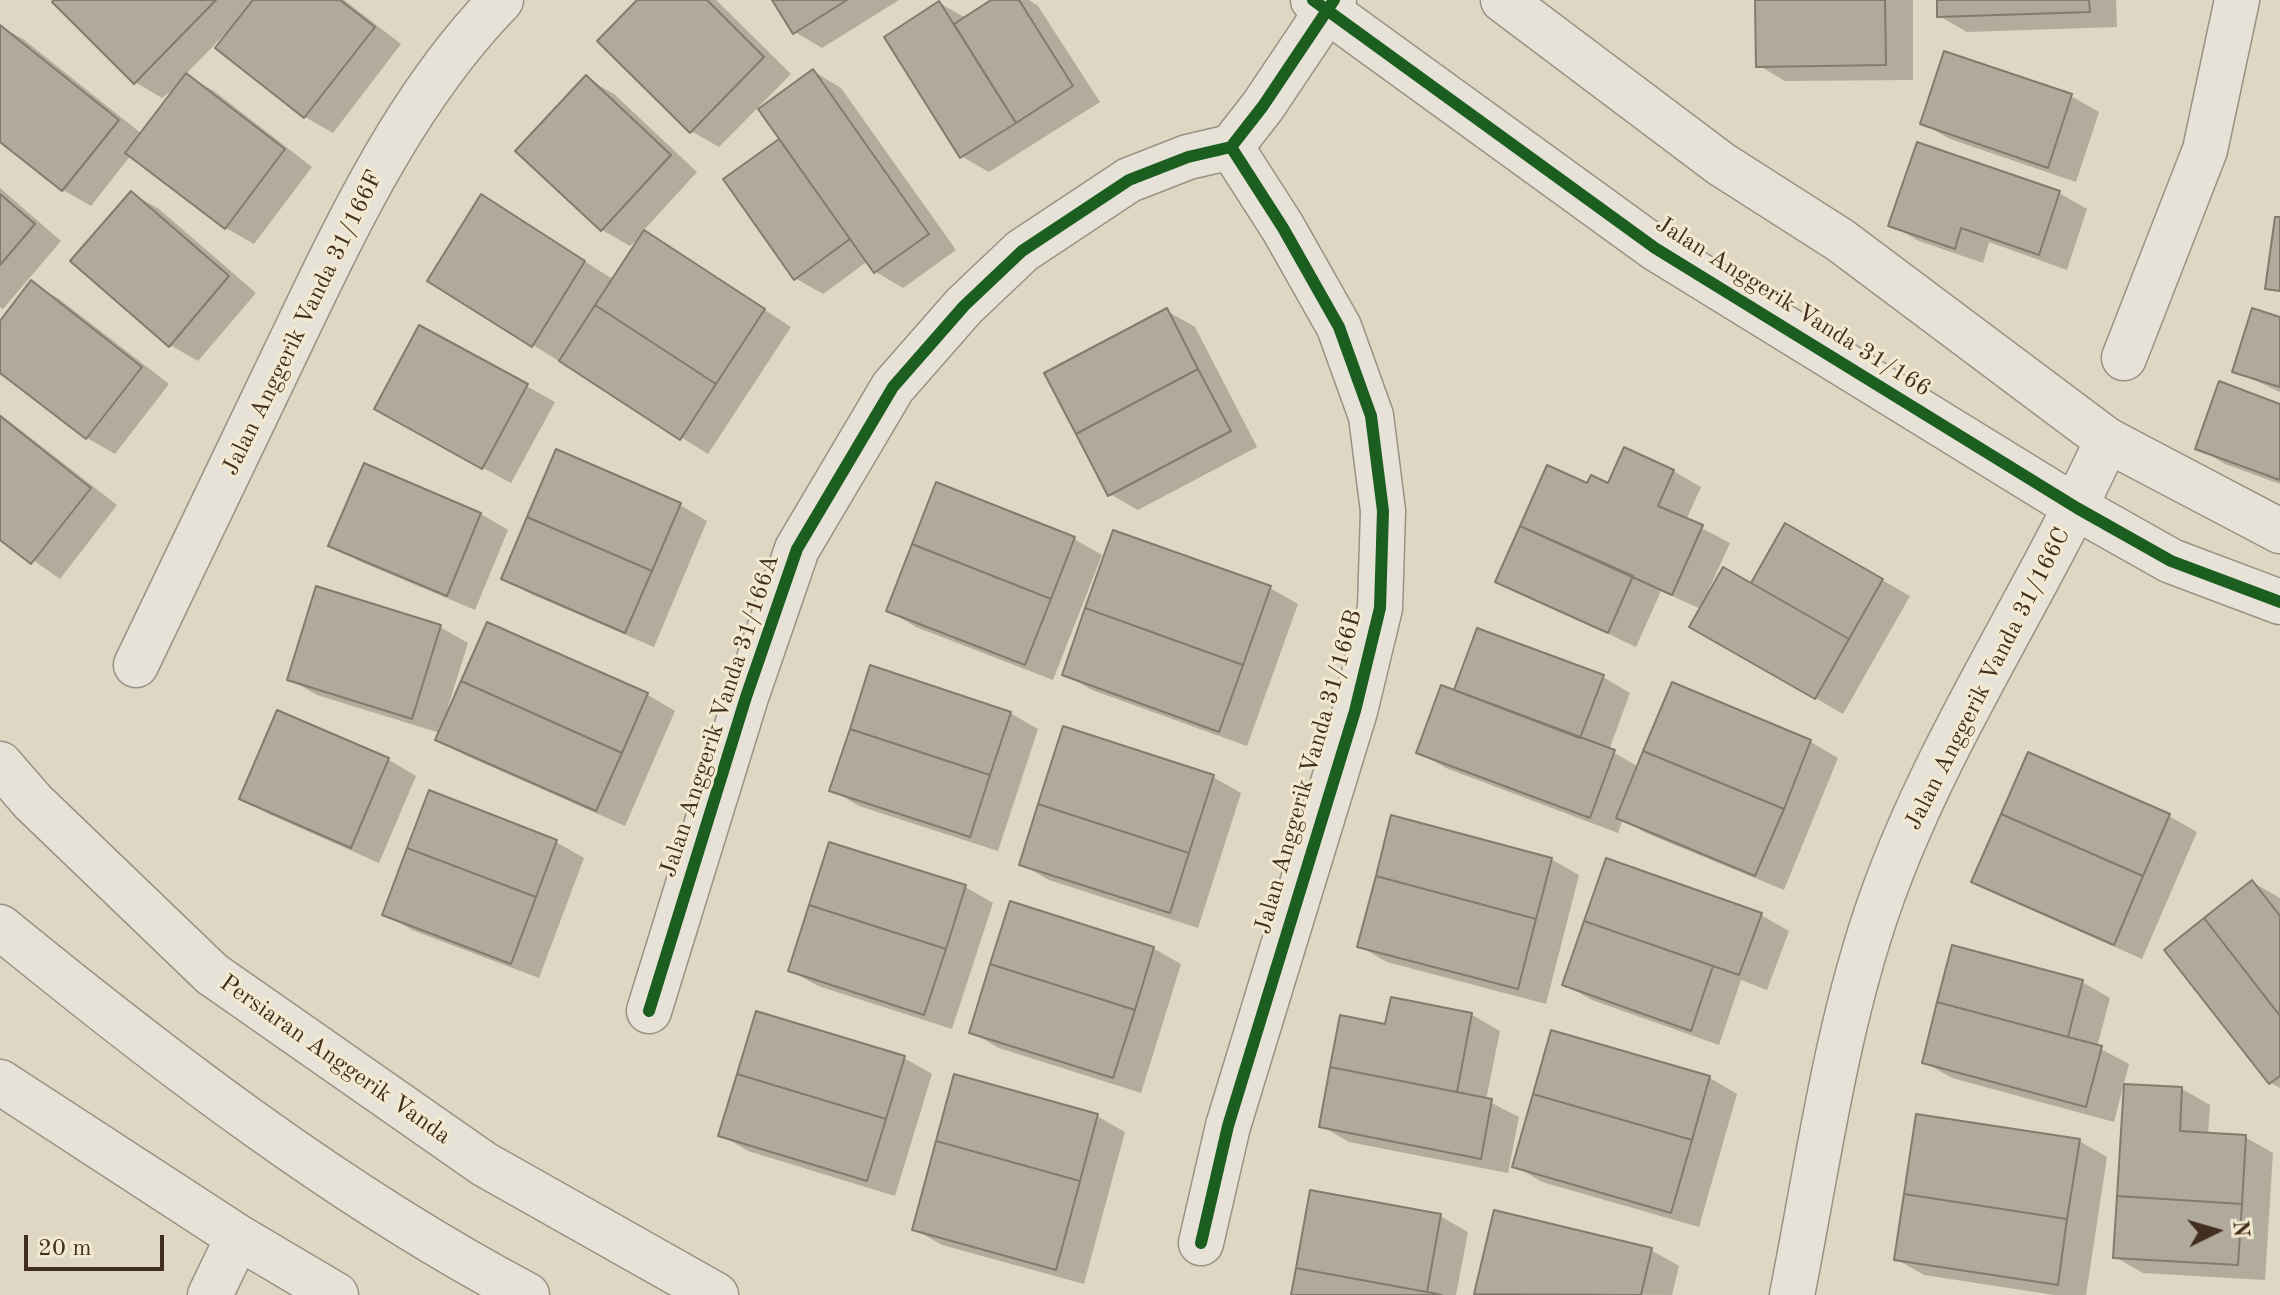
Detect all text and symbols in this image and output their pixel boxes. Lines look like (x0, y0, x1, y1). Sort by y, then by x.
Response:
street label: Jalan Anggerik Vanda 31/166F (216, 166, 390, 480)
street label: Jalan Anggerik Vanda 31/166 (1650, 210, 1936, 404)
street label: Jalan Anggerik Vanda 31/166C (1899, 523, 2077, 835)
street label: Jalan Anggerik Vanda 31/166A (654, 551, 786, 881)
street label: Jalan Anggerik Vanda 31/166B (1249, 606, 1369, 938)
street label: Persiaran Anggerik Vanda (214, 969, 456, 1151)
north arrow (2176, 1191, 2256, 1271)
scale bar (28, 1219, 168, 1269)
text: N (2228, 1220, 2252, 1238)
text: 20 m (38, 1237, 92, 1261)

